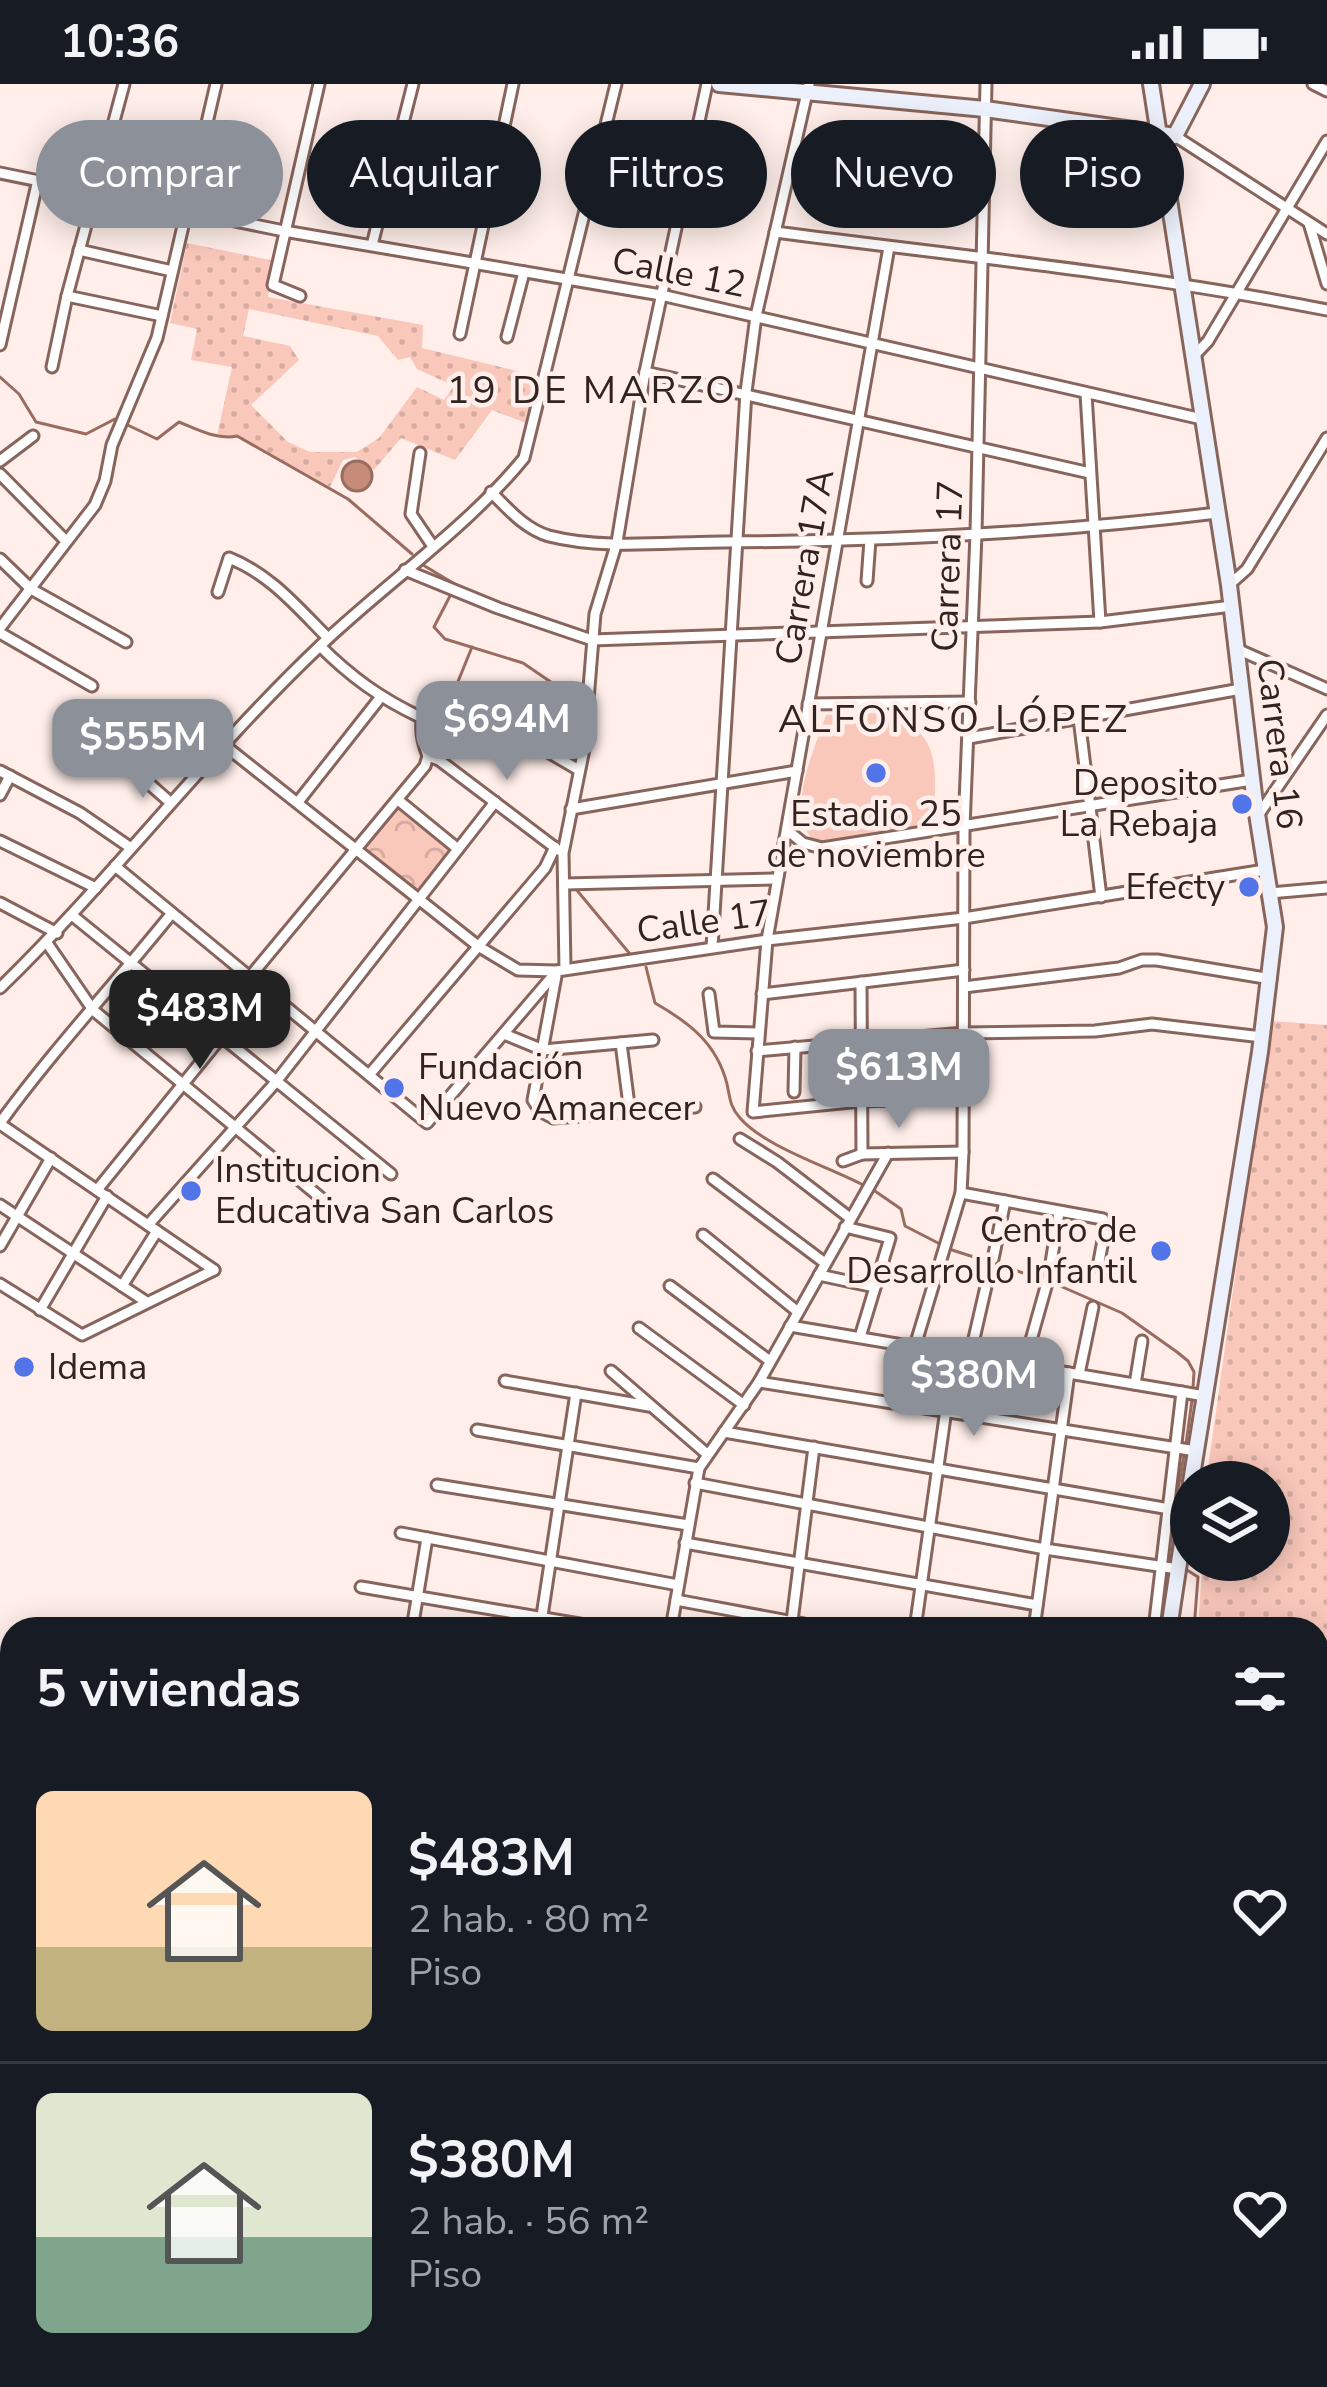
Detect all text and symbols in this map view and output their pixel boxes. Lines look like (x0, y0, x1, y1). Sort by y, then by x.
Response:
text: 10:36 (60, 12, 179, 73)
chip: Comprar (36, 120, 283, 228)
chip: Alquilar (307, 120, 541, 228)
chip: Filtros (565, 120, 767, 228)
chip: Nuevo (791, 120, 996, 228)
chip: Piso (1020, 120, 1184, 228)
street label: Calle 12 (608, 236, 750, 310)
district label: 19 DE MARZO (446, 364, 738, 417)
street label: Carrera 17A (764, 465, 846, 669)
street label: Carrera 17 (921, 479, 975, 653)
street label: Carrera 16 (1244, 656, 1314, 832)
pin: $694M (423, 681, 591, 783)
text: $694M (443, 693, 571, 746)
district label: ALFONSO LÓPEZ (778, 693, 1130, 746)
pin: $555M (59, 699, 227, 801)
text: $555M (79, 711, 207, 764)
place label: Deposito La Rebaja (1060, 759, 1218, 849)
marker: Estadio 25 de noviembre (863, 760, 889, 786)
place label: Estadio 25 de noviembre (766, 790, 986, 880)
marker: Deposito La Rebaja (1229, 791, 1255, 817)
place label: Efecty (1126, 863, 1225, 912)
marker: Efecty (1236, 874, 1262, 900)
street label: Calle 17 (634, 888, 774, 956)
pin: $483M (116, 970, 284, 1072)
text: $483M (136, 982, 264, 1035)
pin: $613M (815, 1029, 983, 1131)
text: $613M (835, 1041, 963, 1094)
place label: Fundación Nuevo Amanecer (418, 1043, 696, 1133)
marker: Fundación Nuevo Amanecer (381, 1075, 407, 1101)
place label: Institucion Educativa San Carlos (215, 1146, 554, 1236)
marker: Institucion Educativa San Carlos (178, 1178, 204, 1204)
place label: Centro de Desarrollo Infantil (846, 1206, 1137, 1296)
marker: Centro de Desarrollo Infantil (1148, 1238, 1174, 1264)
pin: $380M (890, 1337, 1058, 1439)
place label: Idema (48, 1343, 147, 1392)
text: $380M (910, 1349, 1038, 1402)
marker: Idema (11, 1354, 37, 1380)
map controls (1170, 1461, 1290, 1581)
button: layers (1170, 1461, 1290, 1581)
text: 5 viviendas (36, 1654, 301, 1724)
icon: filters (1227, 1656, 1293, 1722)
text: $483M (408, 1823, 575, 1893)
icon: home (132, 1839, 276, 1983)
icon: heart (1227, 1878, 1293, 1944)
text: 2 hab. · 80 m² (408, 1893, 649, 1946)
text: Piso (408, 1946, 482, 1999)
text: $380M (408, 2125, 575, 2195)
icon: home (132, 2141, 276, 2285)
icon: heart (1227, 2180, 1293, 2246)
text: 2 hab. · 56 m² (408, 2195, 649, 2248)
text: Piso (408, 2248, 482, 2301)

